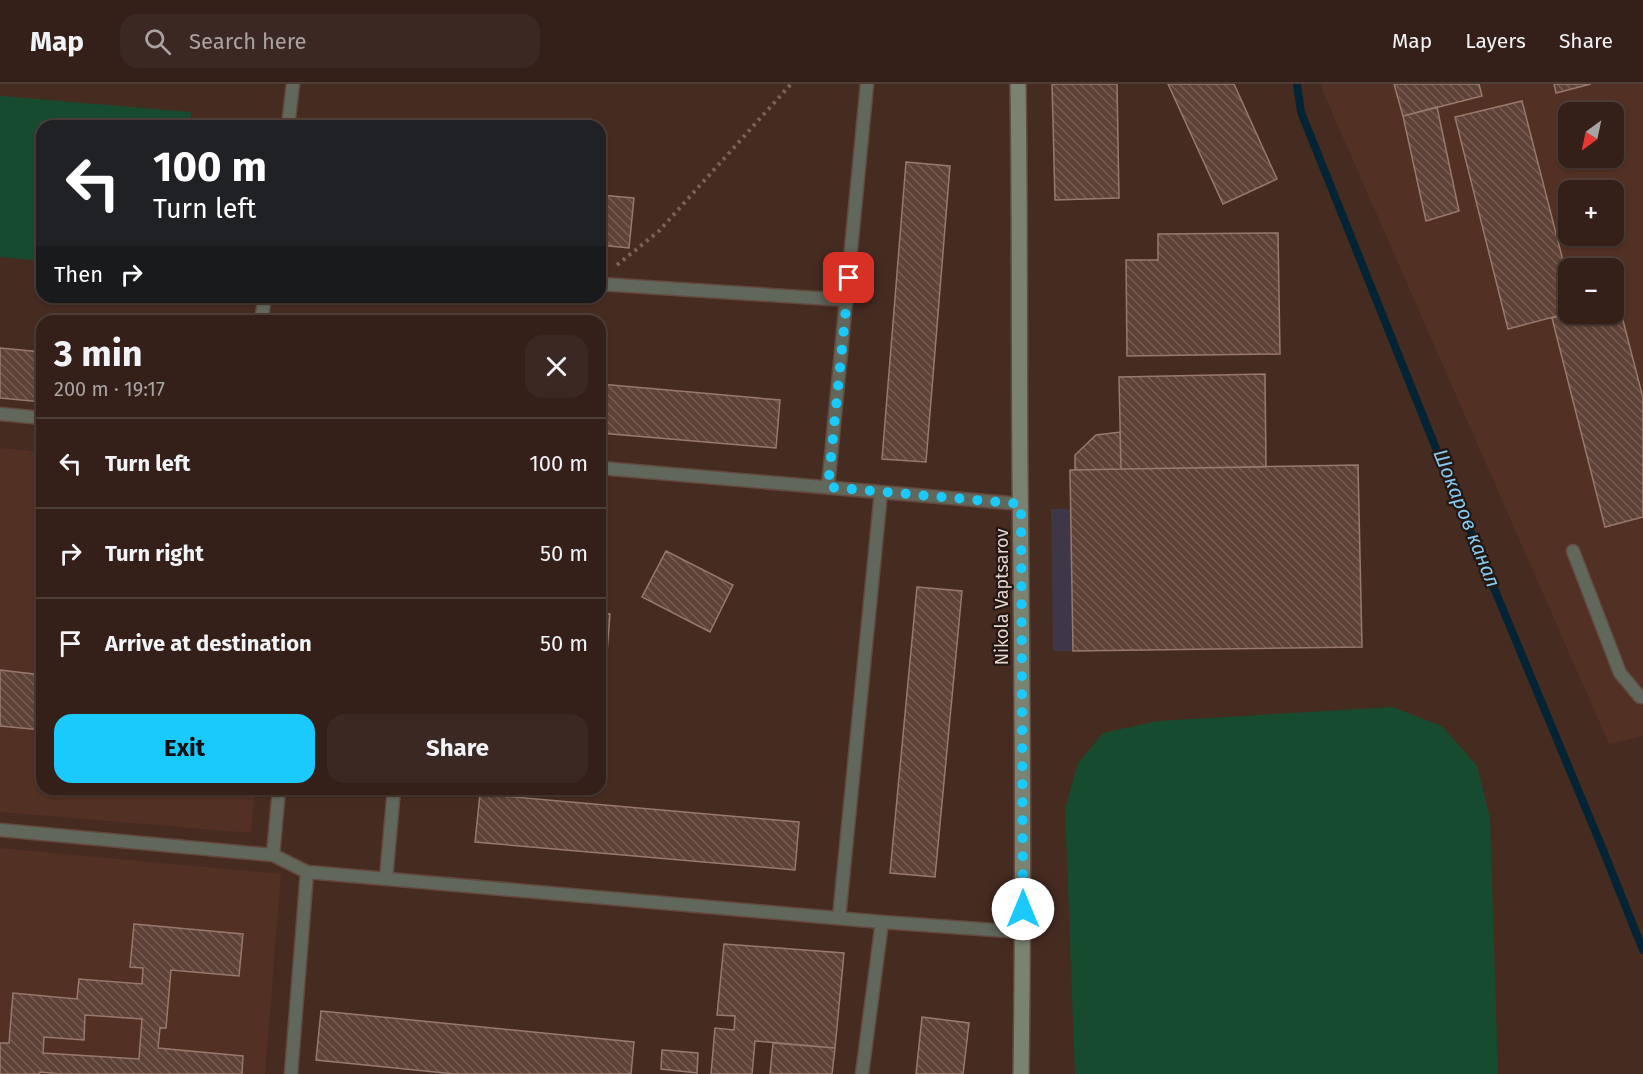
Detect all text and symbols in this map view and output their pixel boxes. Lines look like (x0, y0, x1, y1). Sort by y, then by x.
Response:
search box (120, 14, 540, 68)
text: Map (30, 25, 84, 58)
icon: search (141, 25, 174, 58)
text: Search here (189, 28, 307, 55)
text: Map (1392, 28, 1432, 54)
text: Layers (1465, 28, 1526, 54)
text: Share (1559, 28, 1613, 54)
north arrow (1558, 102, 1624, 168)
map controls (1558, 102, 1624, 324)
text: 100 m (153, 142, 267, 192)
icon: left (54, 144, 132, 222)
button: + (1558, 180, 1624, 246)
text: Turn left (153, 193, 256, 225)
pin (823, 252, 874, 303)
icon: right (115, 258, 148, 291)
button: − (1558, 258, 1624, 324)
text: Then (54, 261, 103, 288)
icon: arrive (832, 261, 865, 294)
text: 3 min (54, 332, 143, 376)
button: close (525, 335, 588, 398)
text: 200 m · 19:17 (54, 377, 165, 401)
water label: Шокаров канал (1428, 445, 1506, 591)
icon: left (54, 447, 87, 480)
text: Turn left (105, 450, 190, 477)
text: 100 m (529, 450, 588, 477)
street label: Nikola Vaptsarov (991, 529, 1013, 665)
icon: right (54, 537, 87, 570)
text: Turn right (105, 540, 204, 567)
text: 50 m (540, 540, 588, 567)
icon: arrive (54, 627, 87, 660)
text: Arrive at destination (105, 630, 312, 657)
text: 50 m (540, 630, 588, 657)
button: Exit (54, 714, 315, 783)
button: Share (327, 714, 588, 783)
position arrow (991, 877, 1055, 941)

